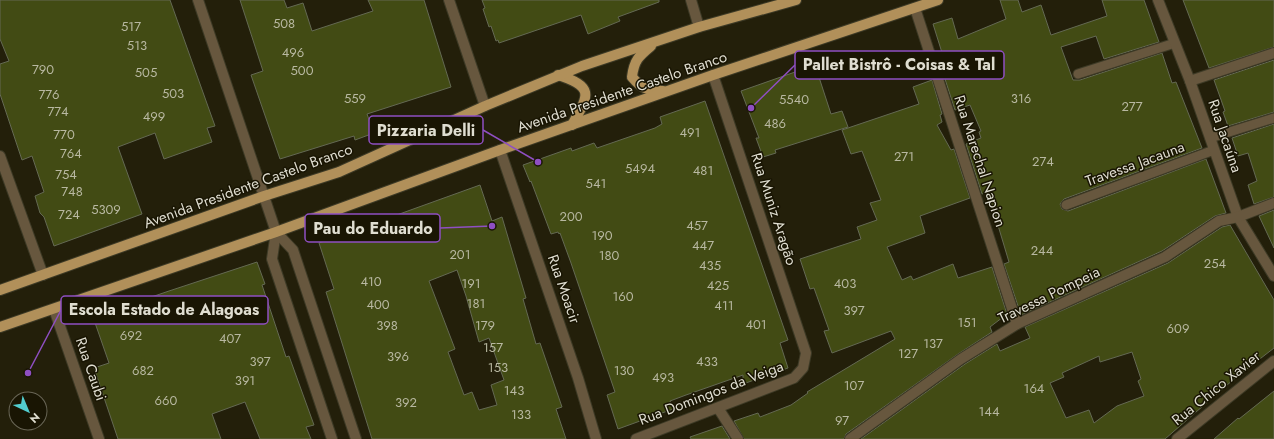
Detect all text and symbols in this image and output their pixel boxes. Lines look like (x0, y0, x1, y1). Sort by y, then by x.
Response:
house number: 508 (273, 14, 295, 33)
house number: 517 (121, 17, 141, 36)
house number: 513 (127, 36, 147, 55)
house number: 496 (282, 43, 304, 62)
street label: Avenida Presidente Castelo Branco (514, 46, 730, 138)
callout: Pallet Bistrô - Coisas & Tal (795, 51, 1004, 79)
text: Pallet Bistrô - Coisas & Tal (803, 53, 995, 76)
house number: 790 (32, 60, 54, 79)
house number: 500 (291, 61, 314, 80)
house number: 505 (135, 63, 157, 82)
house number: 503 (162, 84, 184, 103)
house number: 776 (38, 85, 60, 104)
house number: 559 (344, 89, 366, 108)
house number: 316 (1011, 89, 1031, 108)
house number: 5540 (779, 90, 809, 109)
street label: Rua Marechal Napion (948, 92, 1012, 230)
street label: Rua Jacaúna (1202, 96, 1248, 176)
house number: 277 (1121, 97, 1143, 116)
house number: 774 (47, 102, 69, 121)
house number: 499 (143, 107, 165, 126)
house number: 486 (764, 114, 786, 133)
callout: Pizzaria Delli (369, 116, 483, 144)
text: Pizzaria Delli (377, 119, 475, 142)
house number: 491 (680, 123, 700, 142)
house number: 770 (53, 125, 75, 144)
street label: Travessa Jacauna (1082, 136, 1188, 192)
street label: Avenida Presidente Castelo Branco (141, 138, 355, 234)
house number: 764 (60, 144, 82, 163)
house number: 271 (894, 147, 914, 166)
street label: Rua Muniz Aragão (745, 150, 803, 268)
house number: 274 (1032, 152, 1054, 171)
house number: 5494 (625, 159, 655, 178)
house number: 481 (693, 161, 713, 180)
house number: 754 (55, 165, 77, 184)
house number: 541 (586, 174, 606, 193)
house number: 748 (61, 182, 83, 201)
house number: 5309 (91, 200, 121, 219)
house number: 724 (58, 205, 80, 224)
house number: 200 (560, 207, 583, 226)
callout: Pau do Eduardo (305, 214, 440, 242)
house number: 457 (686, 216, 708, 235)
text: Pau do Eduardo (313, 217, 433, 240)
house number: 190 (591, 226, 613, 245)
house number: 447 (692, 236, 714, 255)
house number: 244 (1031, 241, 1054, 260)
house number: 201 (449, 245, 471, 264)
house number: 180 (599, 246, 620, 265)
street label: Rua Moacir (542, 251, 586, 327)
house number: 254 (1204, 254, 1227, 273)
house number: 435 (699, 256, 721, 275)
street label: Travessa Pompeia (994, 261, 1104, 329)
house number: 410 (360, 272, 382, 291)
house number: 191 (461, 274, 481, 293)
house number: 403 (834, 274, 856, 293)
house number: 425 (707, 276, 729, 295)
house number: 160 (612, 287, 634, 306)
house number: 181 (467, 294, 485, 313)
house number: 400 (366, 295, 390, 314)
callout: Escola Estado de Alagoas (61, 296, 268, 324)
house number: 411 (714, 296, 734, 315)
text: Escola Estado de Alagoas (69, 298, 259, 321)
house number: 397 (843, 301, 865, 320)
house number: 151 (957, 313, 977, 332)
house number: 401 (745, 315, 767, 334)
house number: 398 (376, 316, 398, 335)
house number: 179 (475, 316, 495, 335)
house number: 609 (1167, 319, 1189, 338)
house number: 692 (120, 326, 142, 345)
house number: 407 (219, 329, 241, 348)
street label: Rua Caubi (70, 334, 112, 404)
house number: 137 (923, 334, 943, 353)
house number: 157 (483, 338, 503, 357)
house number: 127 (898, 344, 918, 363)
street label: Rua Chico Xavier (1167, 345, 1266, 431)
house number: 396 (387, 347, 409, 366)
house number: 397 (249, 352, 271, 371)
house number: 433 (696, 352, 718, 371)
street label: Rua Domingos da Veiga (635, 355, 787, 431)
house number: 153 (488, 358, 508, 377)
house number: 682 (132, 361, 154, 380)
house number: 130 (614, 361, 635, 380)
house number: 493 (652, 368, 674, 387)
house number: 391 (235, 371, 255, 390)
house number: 107 (844, 376, 864, 395)
house number: 164 (1024, 379, 1045, 398)
house number: 143 (504, 381, 524, 400)
north arrow (8, 391, 48, 431)
house number: 660 (155, 391, 178, 410)
house number: 392 (395, 393, 417, 412)
house number: 144 (978, 402, 1000, 421)
house number: 133 (511, 405, 531, 424)
text: N (26, 409, 44, 427)
house number: 97 (835, 411, 849, 430)

